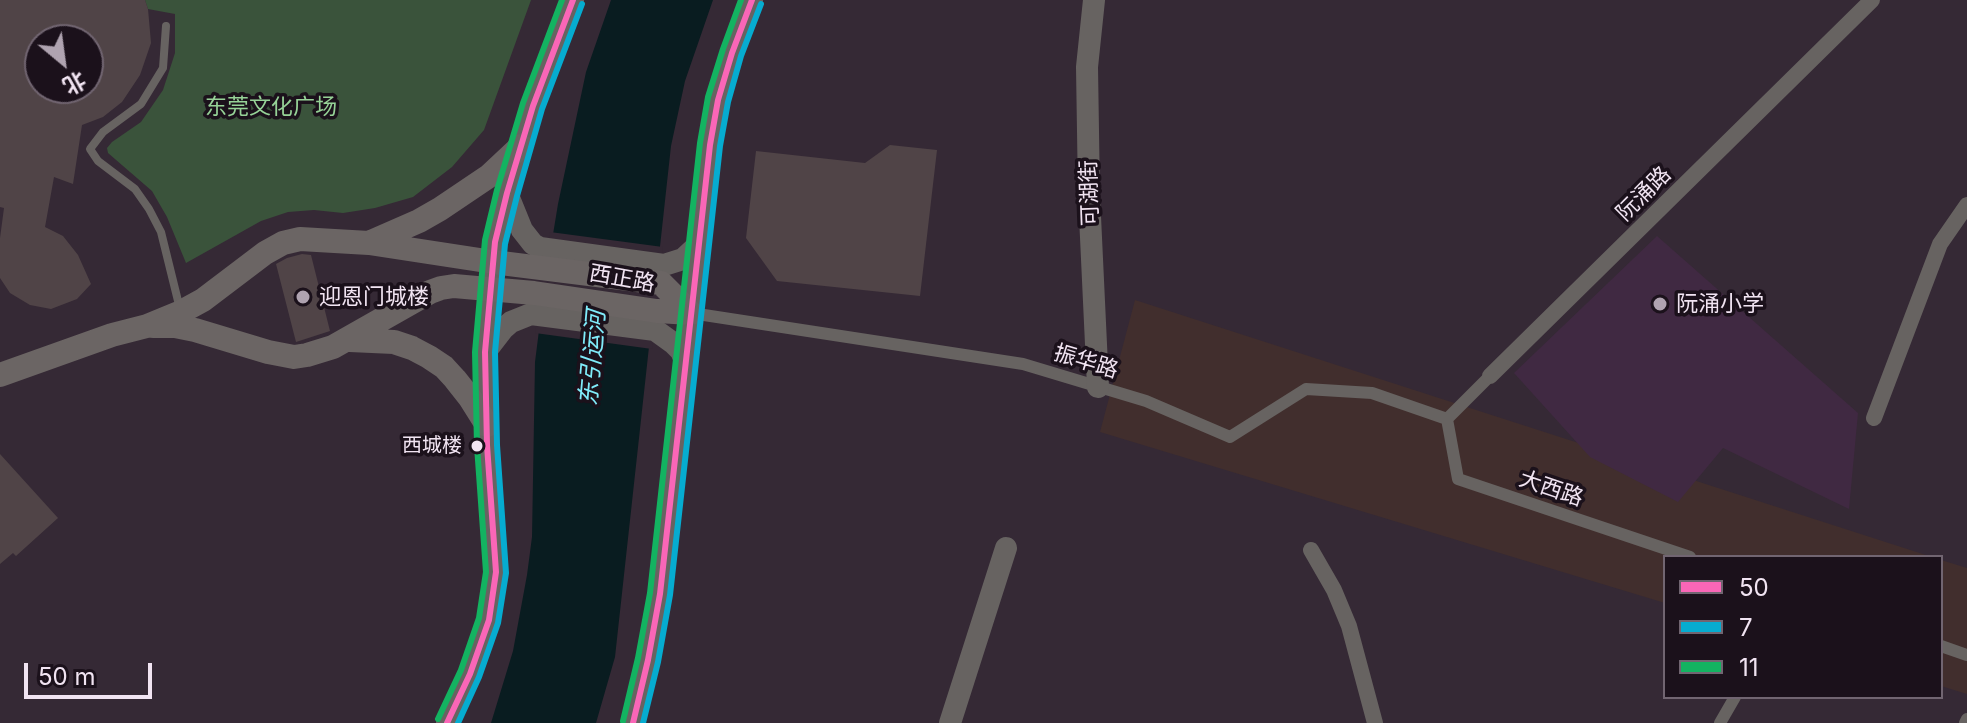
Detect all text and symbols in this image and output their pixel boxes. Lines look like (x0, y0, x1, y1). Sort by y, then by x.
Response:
north arrow (24, 24, 104, 104)
text: 北 (59, 67, 91, 100)
park label: 东莞文化广场 (205, 94, 337, 120)
street label: 可湖街 (1076, 160, 1104, 226)
street label: 阮涌路 (1611, 161, 1677, 227)
street label: 西正路 (587, 260, 657, 298)
place label: 迎恩门城楼 (319, 284, 429, 310)
marker: 迎恩门城楼 (294, 288, 312, 306)
place label: 阮涌小学 (1676, 291, 1764, 317)
marker: 阮涌小学 (1651, 295, 1669, 313)
water label: 东引运河 (574, 309, 612, 407)
street label: 振华路 (1051, 340, 1121, 384)
place label: 西城楼 (402, 434, 462, 458)
marker: 西城楼 (469, 438, 485, 454)
street label: 大西路 (1516, 466, 1586, 512)
legend (1663, 555, 1943, 699)
text: 50 (1739, 573, 1769, 602)
text: 7 (1739, 613, 1753, 642)
scale bar (28, 647, 156, 697)
text: 11 (1739, 653, 1759, 682)
text: 50 m (38, 662, 96, 691)

